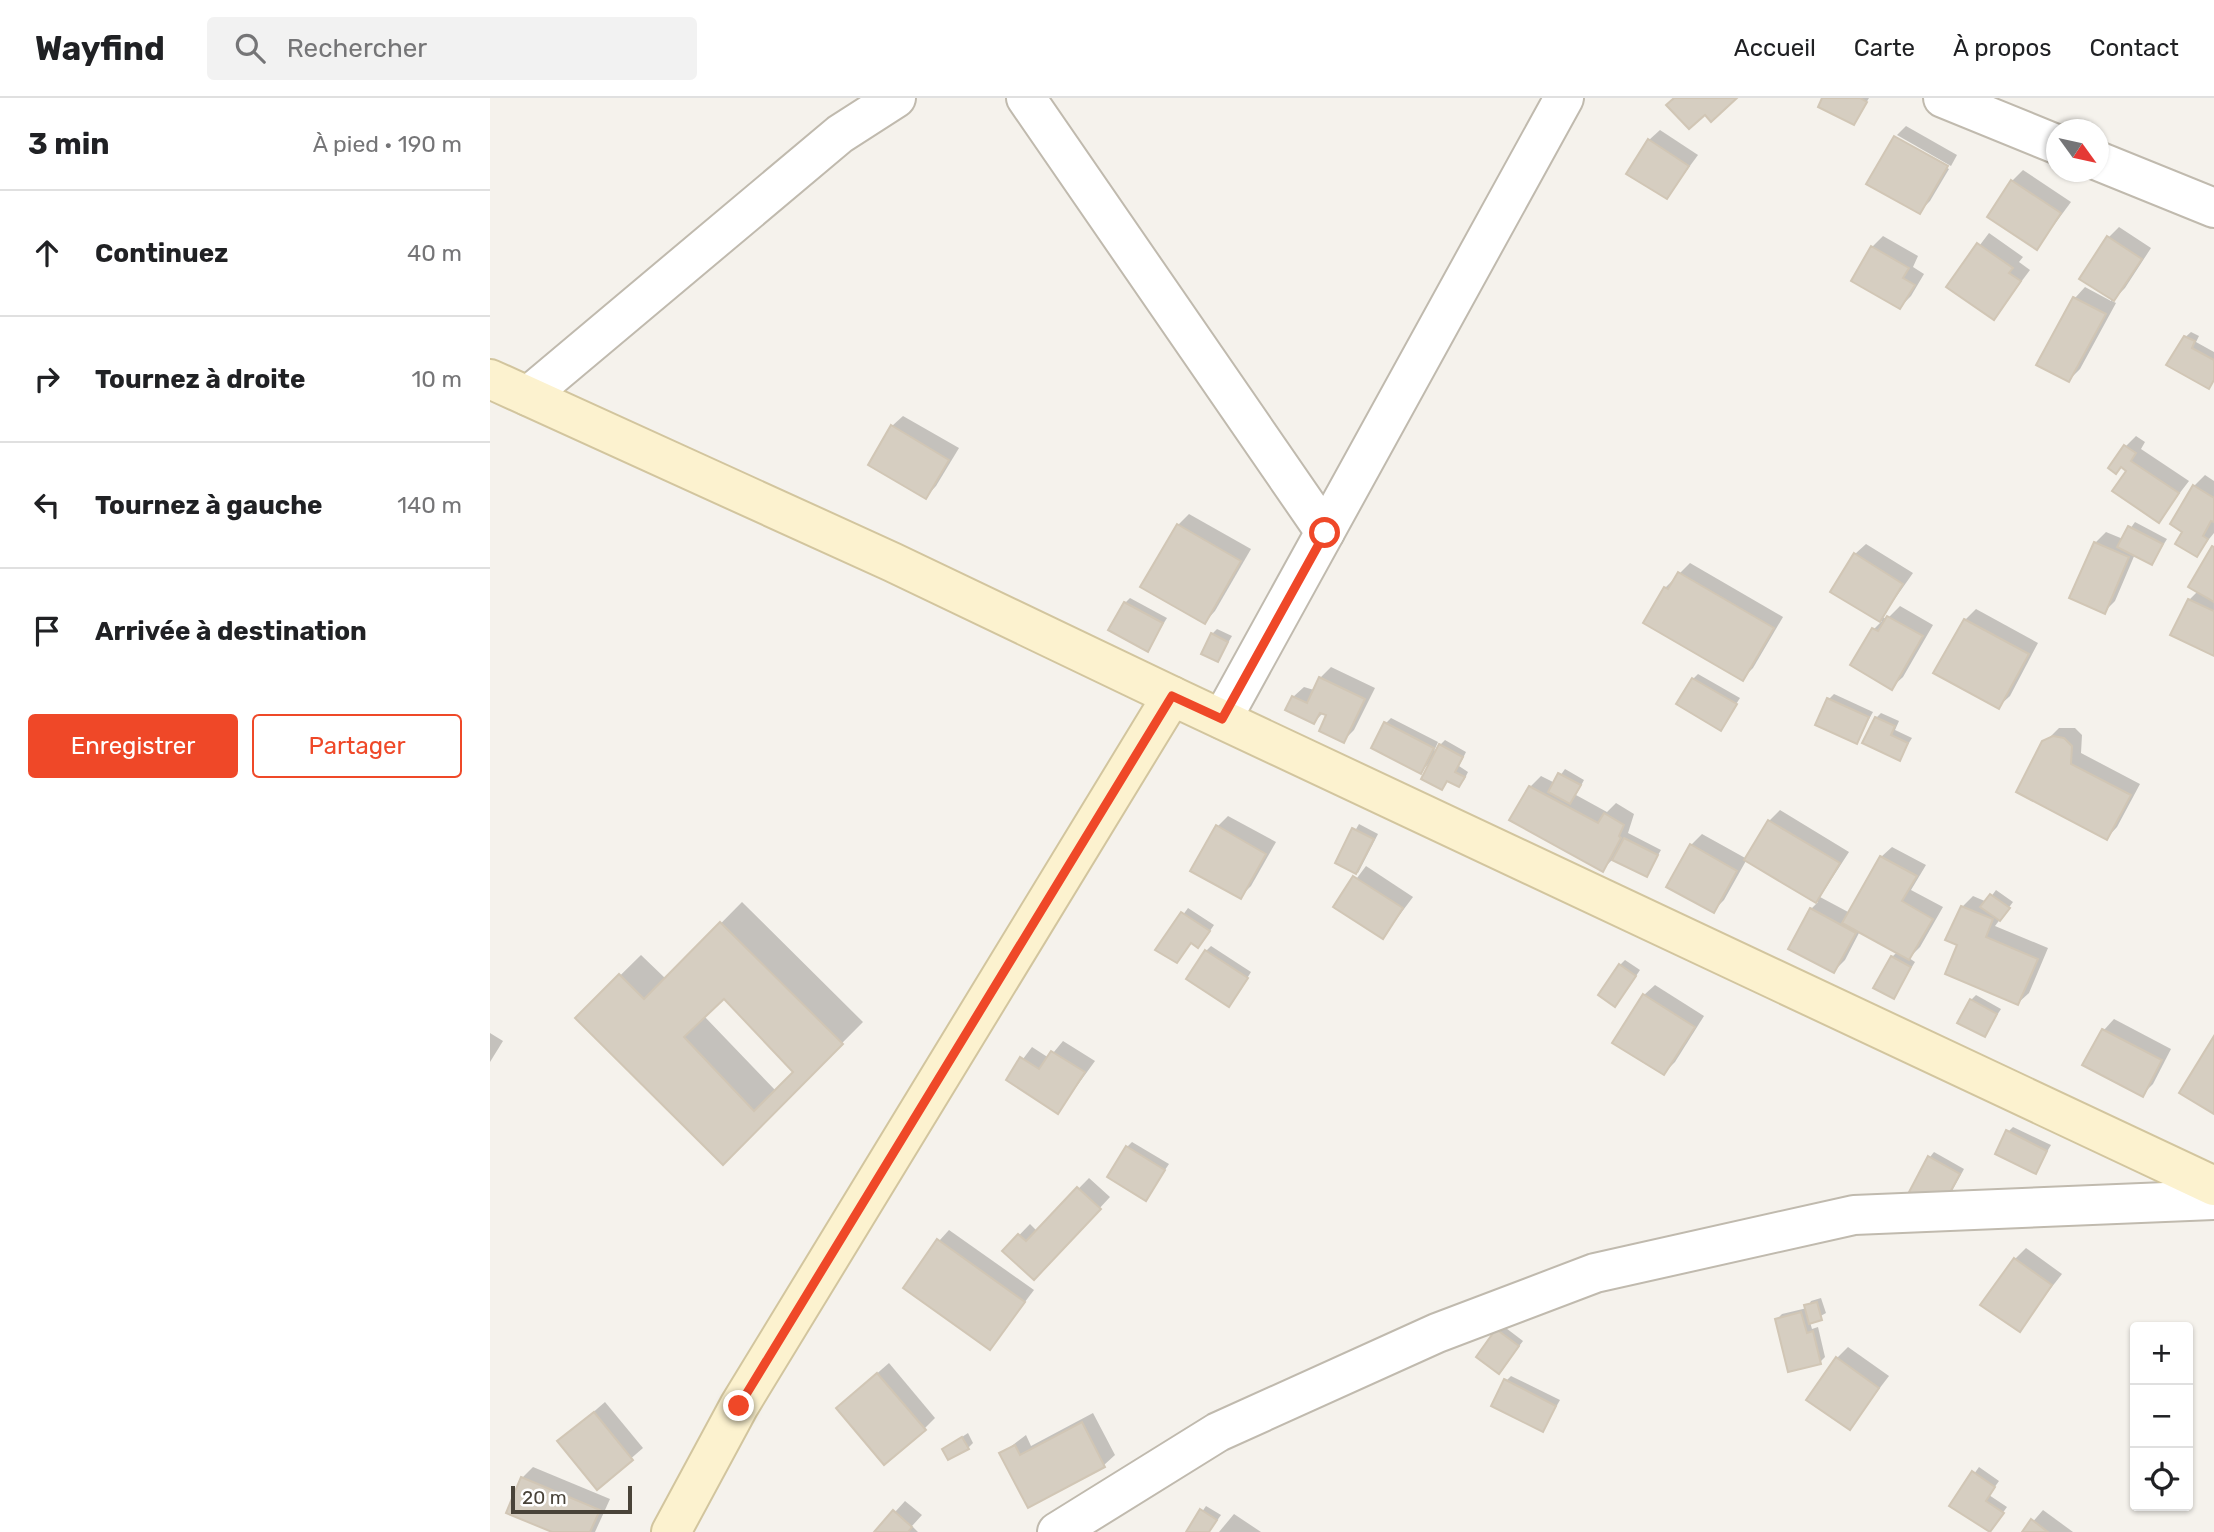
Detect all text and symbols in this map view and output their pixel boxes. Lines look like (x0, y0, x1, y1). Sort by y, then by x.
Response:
search box (207, 17, 697, 80)
text: Wayfind (35, 29, 165, 68)
icon: search (231, 29, 269, 67)
text: Rechercher (287, 33, 427, 64)
text: Accueil (1734, 34, 1816, 62)
text: Carte (1854, 34, 1915, 62)
text: À propos (1953, 34, 2052, 62)
text: Contact (2090, 34, 2179, 62)
north arrow (2046, 119, 2109, 182)
text: 3 min (28, 126, 110, 162)
text: À pied · 190 m (313, 130, 462, 158)
icon: ahead (28, 234, 66, 272)
text: Continuez (95, 238, 228, 269)
text: 40 m (407, 239, 462, 267)
icon: right (28, 360, 66, 398)
text: Tournez à droite (95, 364, 305, 395)
text: 10 m (411, 365, 462, 393)
icon: left (28, 486, 66, 524)
text: Tournez à gauche (95, 490, 323, 521)
text: 140 m (397, 491, 462, 519)
route start (1309, 517, 1340, 548)
icon: arrive (28, 612, 66, 650)
text: Arrivée à destination (95, 616, 367, 647)
button: Enregistrer (28, 714, 238, 778)
button: Partager (252, 714, 462, 778)
map controls (2130, 1322, 2193, 1511)
button: + (2130, 1322, 2193, 1385)
button: − (2130, 1385, 2193, 1448)
route end (723, 1390, 754, 1421)
button: locate (2130, 1448, 2193, 1511)
scale bar (511, 1483, 632, 1515)
text: 20 m (522, 1486, 567, 1509)

